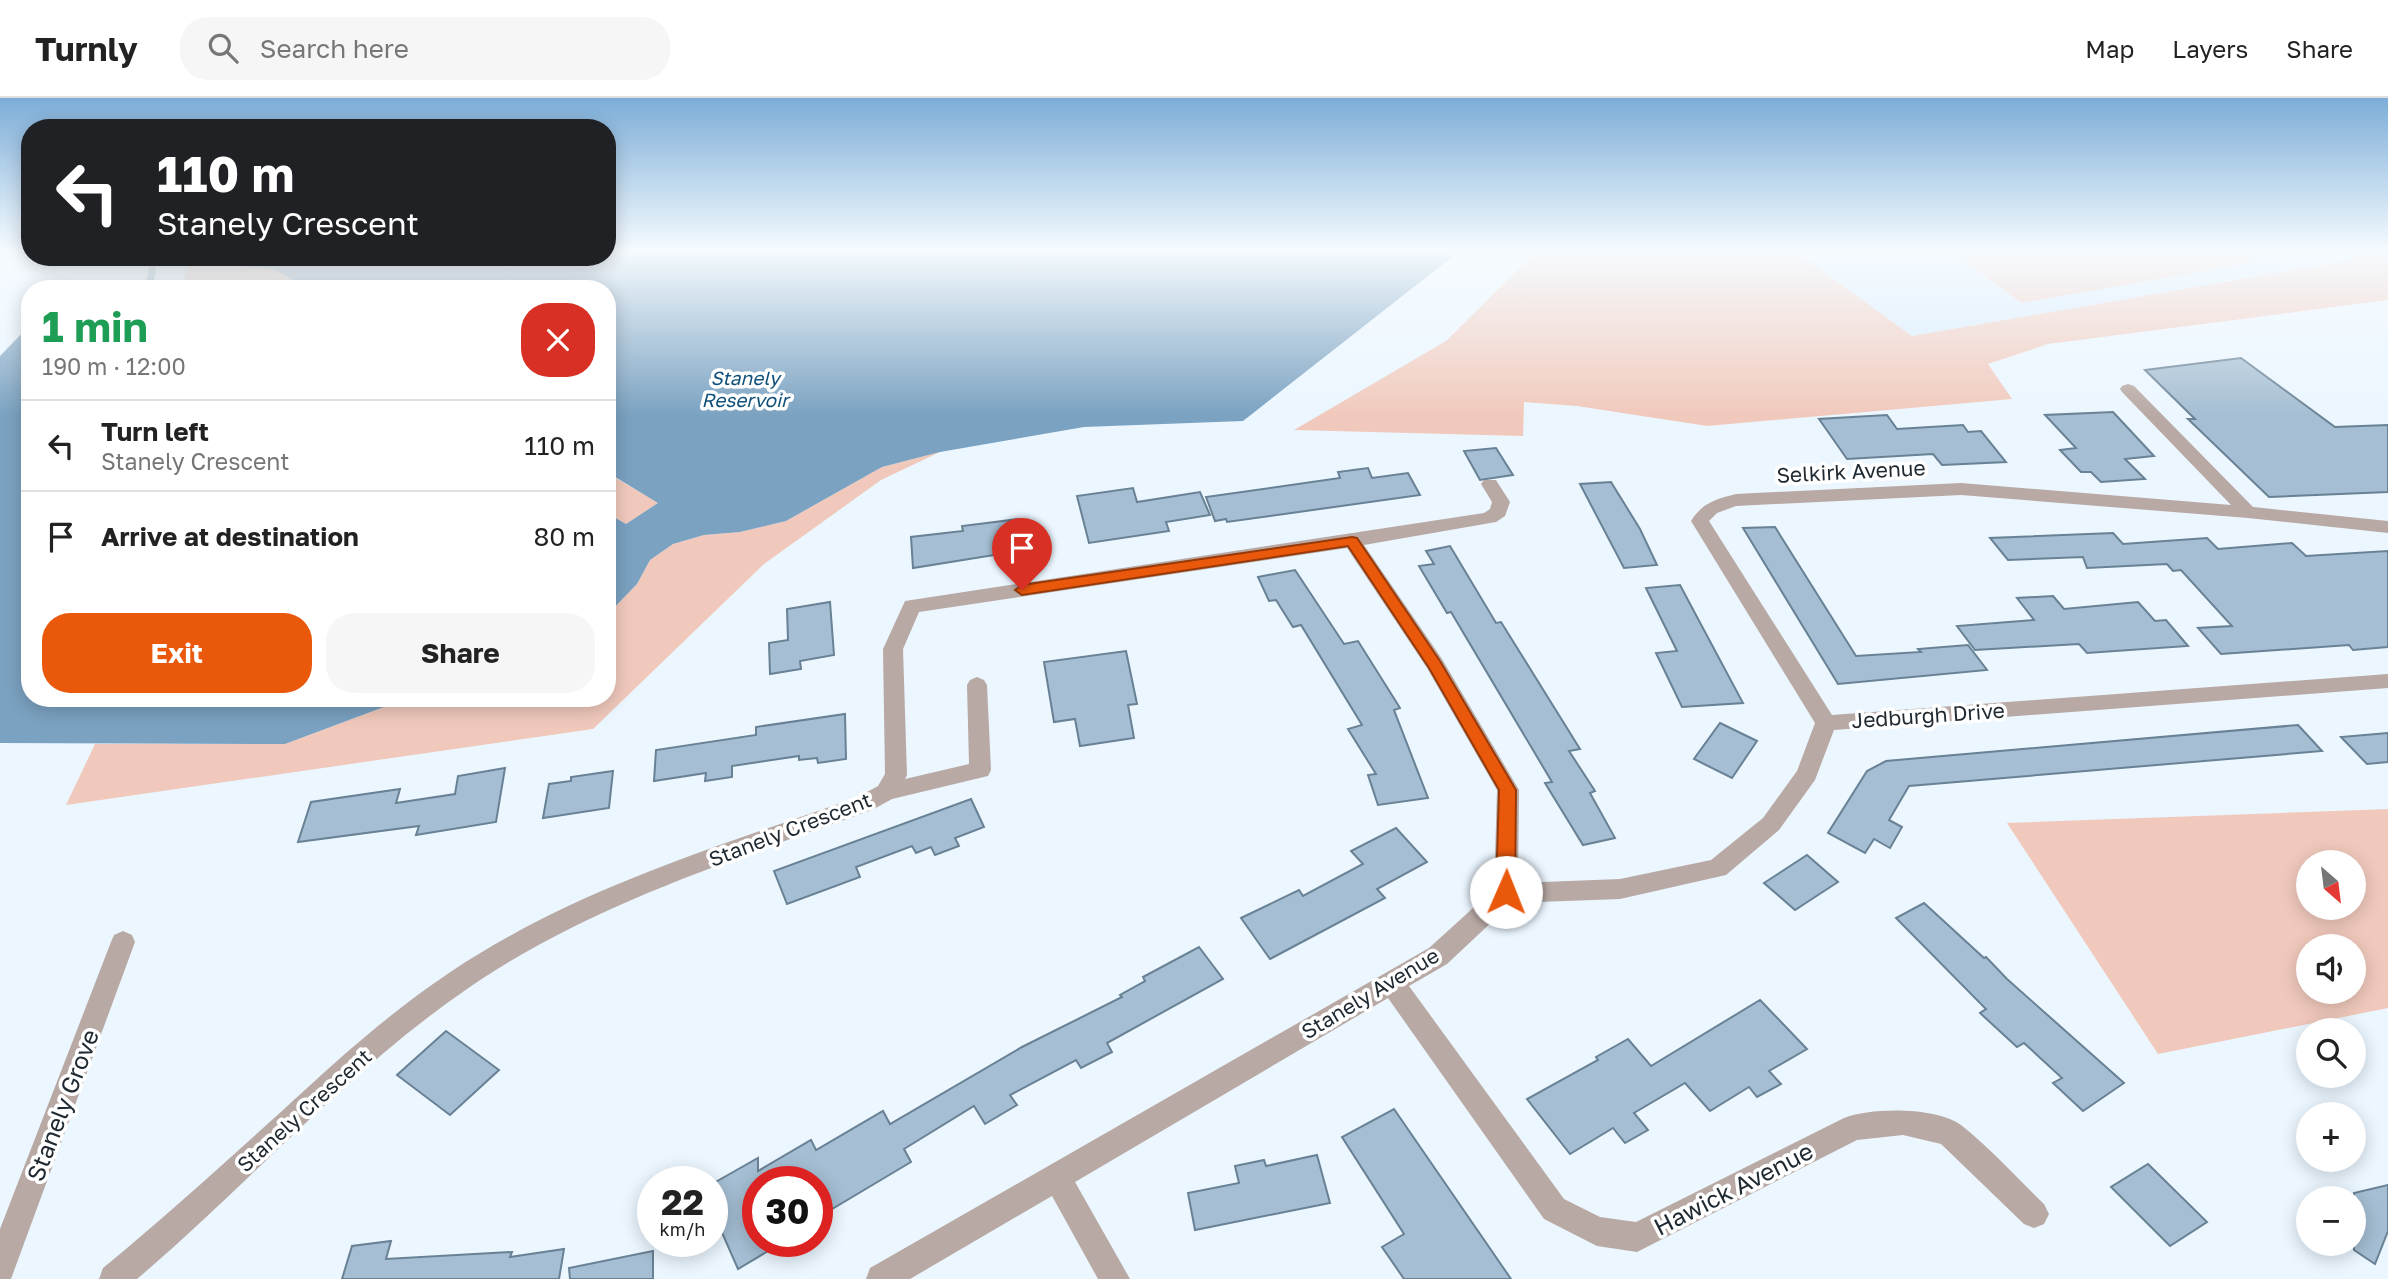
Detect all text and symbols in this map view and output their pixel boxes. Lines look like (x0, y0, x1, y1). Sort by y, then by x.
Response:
search box (180, 17, 670, 80)
text: Turnly (35, 29, 138, 68)
icon: search (204, 29, 242, 67)
text: Search here (260, 33, 409, 64)
text: Map (2085, 34, 2134, 63)
text: Layers (2172, 34, 2248, 63)
text: Share (2286, 34, 2353, 63)
text: 110 m (157, 144, 294, 203)
icon: left (42, 147, 133, 238)
text: Stanely Crescent (157, 204, 419, 242)
text: 1 min (42, 301, 148, 351)
button: close (521, 303, 595, 377)
text: 190 m · 12:00 (42, 352, 186, 380)
water label: Stanely Reservoir (702, 366, 791, 411)
text: Turn left (101, 416, 209, 447)
icon: left (42, 427, 80, 465)
text: 110 m (524, 430, 595, 461)
text: Stanely Crescent (101, 447, 289, 475)
street label: Selkirk Avenue (1776, 454, 1926, 488)
icon: arrive (42, 518, 80, 556)
pin (992, 518, 1052, 590)
text: Arrive at destination (101, 521, 359, 552)
text: 80 m (534, 521, 595, 552)
icon: arrive (1003, 529, 1041, 567)
button: Exit (42, 613, 312, 693)
button: Share (326, 613, 595, 693)
street label: Jedburgh Drive (1851, 697, 2005, 733)
street label: Stanely Crescent (705, 786, 875, 872)
north arrow (2296, 850, 2366, 920)
map controls (2296, 850, 2366, 1256)
position arrow (1469, 855, 1543, 929)
button: sound (2296, 934, 2366, 1004)
street label: Stanely Avenue (1297, 942, 1443, 1044)
button: search (2296, 1018, 2366, 1088)
street label: Stanely Grove (20, 1025, 104, 1185)
street label: Stanely Crescent (231, 1043, 377, 1177)
button: + (2296, 1102, 2366, 1172)
street label: Hawick Avenue (1649, 1135, 1817, 1241)
speed limit sign: 30 (742, 1166, 833, 1257)
text: 22 (661, 1181, 704, 1223)
button: − (2296, 1186, 2366, 1256)
text: km/h (660, 1218, 705, 1240)

